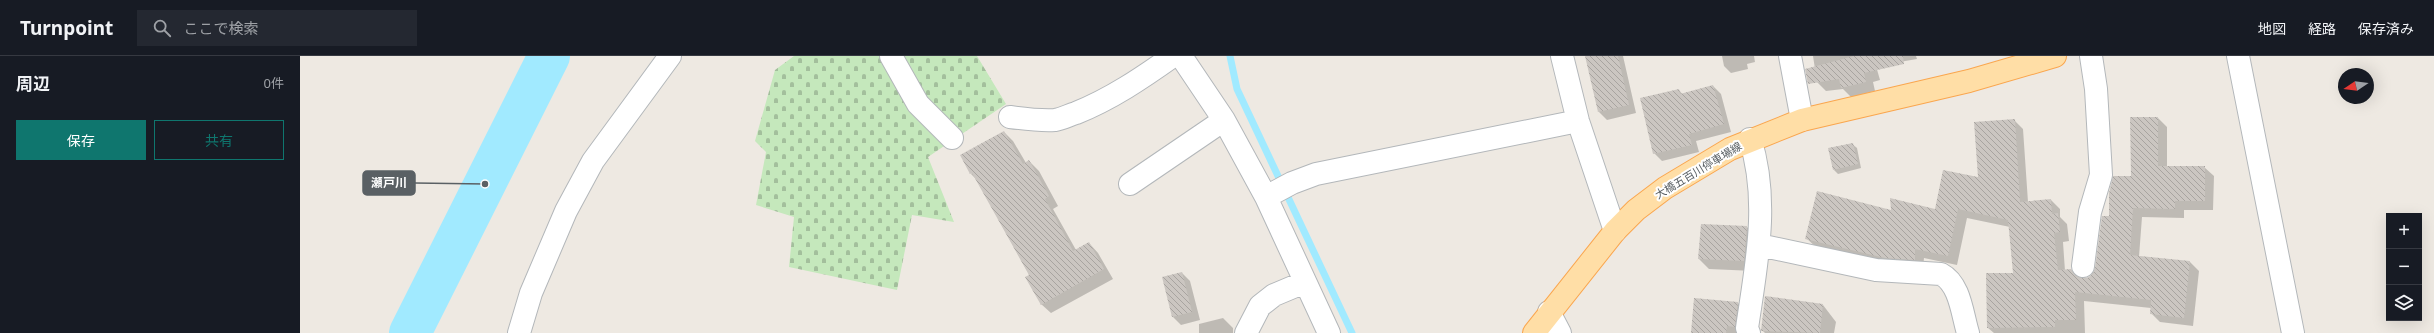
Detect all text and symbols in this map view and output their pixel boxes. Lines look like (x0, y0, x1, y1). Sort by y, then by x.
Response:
search box (137, 10, 417, 46)
text: Turnpoint (20, 15, 113, 41)
icon: search (151, 17, 173, 39)
text: ここで検索 (183, 18, 258, 38)
text: 地図 (2258, 19, 2286, 38)
text: 経路 (2308, 19, 2336, 38)
text: 保存済み (2358, 19, 2414, 38)
north arrow (2338, 68, 2374, 104)
text: 周辺 (16, 72, 50, 95)
text: 0件 (264, 74, 284, 92)
button: 保存 (16, 120, 146, 160)
button: 共有 (154, 120, 284, 160)
street label: 大橋五百川停車場線 (1652, 138, 1744, 202)
callout: 瀬戸川 (363, 171, 415, 195)
text: 瀬戸川 (371, 174, 407, 191)
map controls (2386, 213, 2422, 321)
button: + (2386, 213, 2422, 249)
button: − (2386, 249, 2422, 285)
button: layers (2386, 285, 2422, 321)

